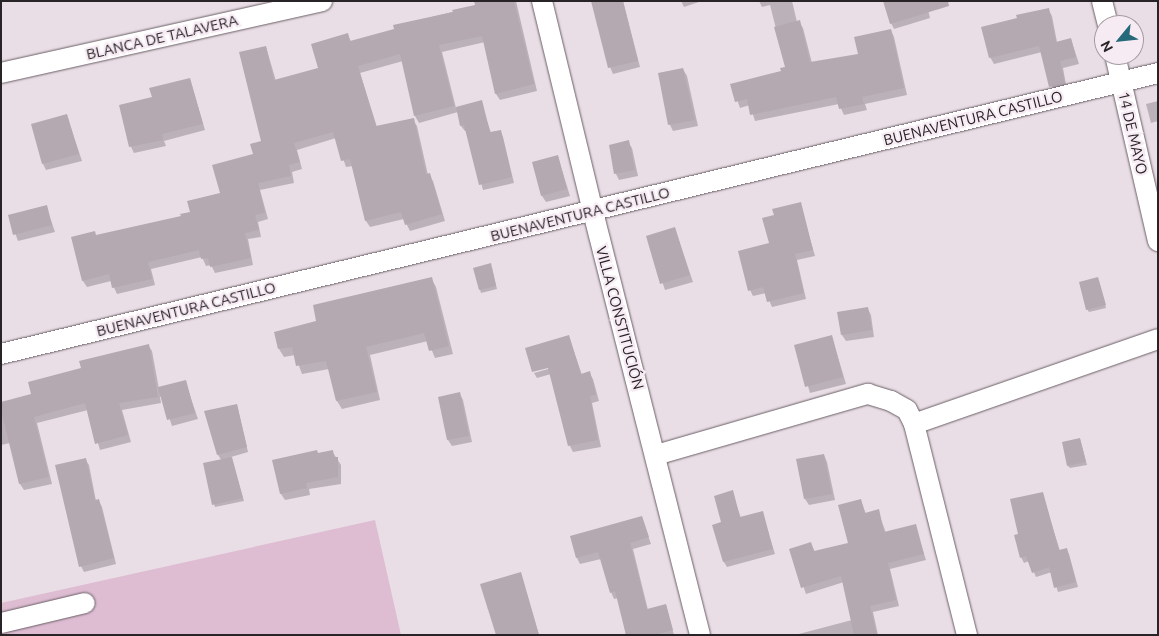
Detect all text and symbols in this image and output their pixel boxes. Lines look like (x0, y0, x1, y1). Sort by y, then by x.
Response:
street label: BLANCA DE TALAVERA (84, 11, 240, 63)
north arrow (1094, 15, 1144, 65)
text: N (1097, 38, 1116, 55)
street label: BUENAVENTURA CASTILLO (882, 87, 1064, 149)
street label: 14 DE MAYO (1115, 90, 1151, 176)
street label: BUENAVENTURA CASTILLO (489, 183, 671, 245)
street label: VILLA CONSTITUCIÓN (592, 244, 648, 392)
street label: BUENAVENTURA CASTILLO (95, 278, 277, 340)

